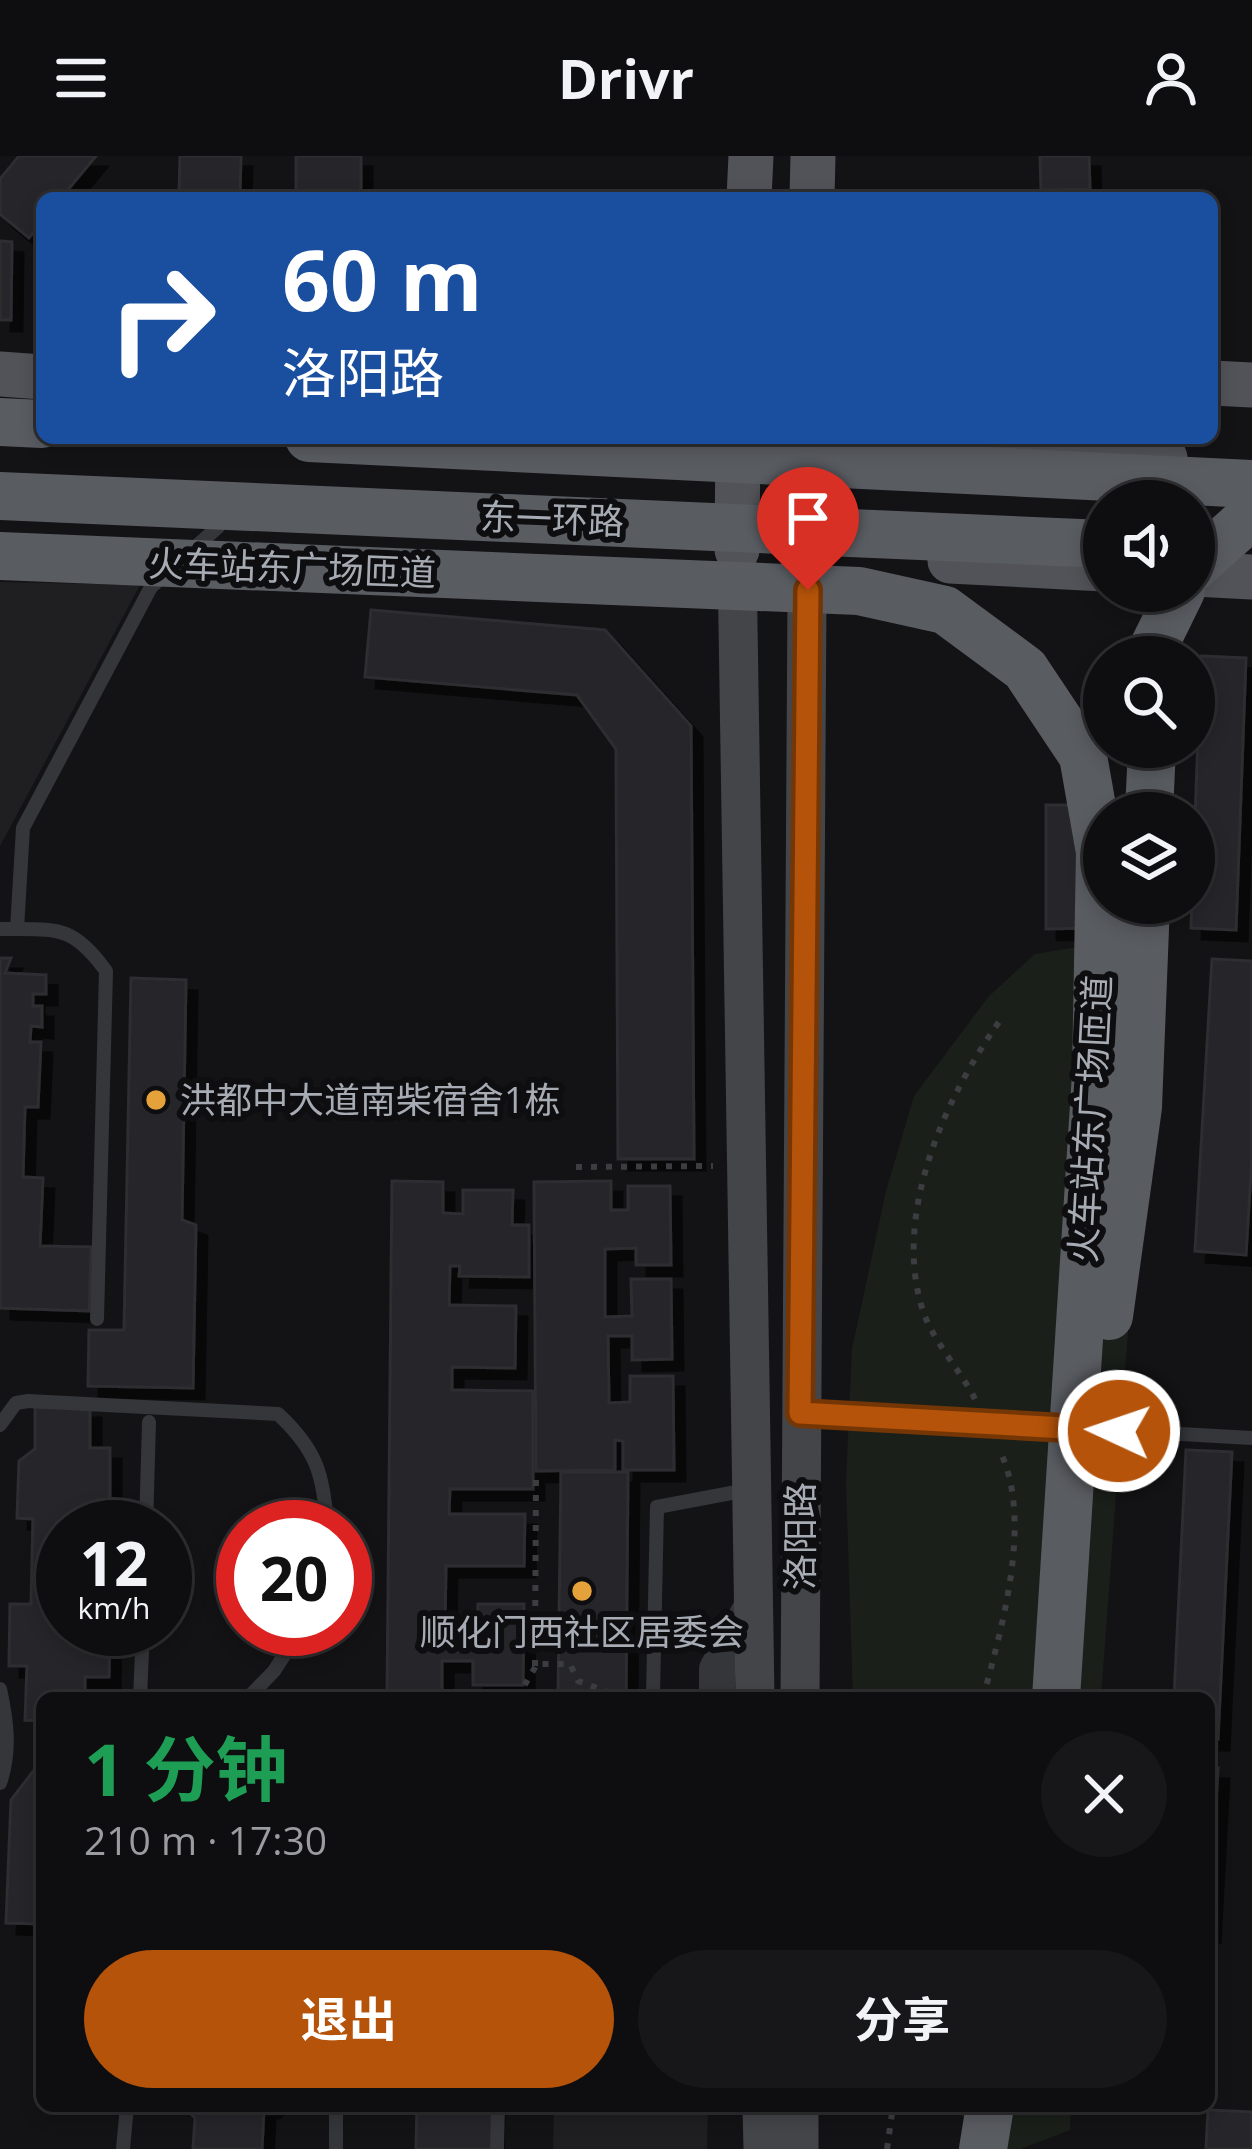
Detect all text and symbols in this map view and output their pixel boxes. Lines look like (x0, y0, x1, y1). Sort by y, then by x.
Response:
text: Drivr (558, 41, 694, 115)
icon: menu (48, 45, 114, 111)
icon: person (1138, 45, 1204, 111)
text: 60 m (282, 221, 482, 336)
icon: right (84, 240, 240, 396)
text: 洛阳路 (282, 335, 444, 409)
pin (757, 467, 859, 590)
map controls (1083, 480, 1215, 924)
button: sound (1083, 480, 1215, 612)
icon: arrive (775, 485, 841, 551)
street label: 东一环路 (479, 492, 625, 545)
street label: 火车站东广场匝道 (147, 538, 437, 597)
button: search (1083, 636, 1215, 768)
button: layers (1083, 792, 1215, 924)
street label: 火车站东广场匝道 (1057, 974, 1122, 1264)
place label: 洪都中大道南柴宿舍1栋 (180, 1075, 561, 1124)
marker: 洪都中大道南柴宿舍1栋 (143, 1087, 169, 1113)
position arrow (1056, 1368, 1182, 1494)
street label: 洛阳路 (775, 1482, 824, 1590)
speed limit sign: 20 (216, 1500, 372, 1656)
text: 12 (80, 1522, 148, 1604)
marker: 顺化门西社区居委会 (569, 1578, 595, 1604)
text: km/h (78, 1587, 150, 1628)
place label: 顺化门西社区居委会 (420, 1607, 744, 1656)
text: 1 分钟 (84, 1719, 288, 1817)
button: close (1041, 1731, 1167, 1857)
text: 210 m · 17:30 (84, 1813, 327, 1866)
button: 退出 (84, 1950, 614, 2088)
button: 分享 (638, 1950, 1167, 2088)

